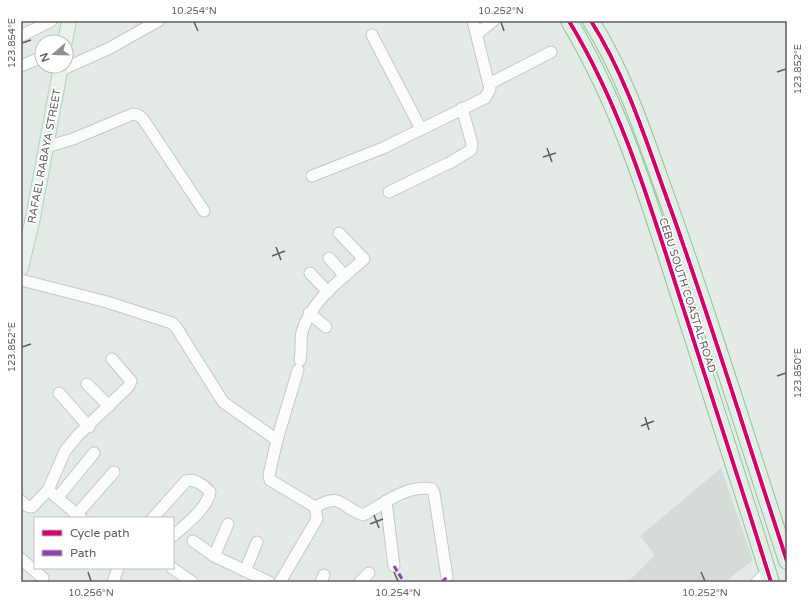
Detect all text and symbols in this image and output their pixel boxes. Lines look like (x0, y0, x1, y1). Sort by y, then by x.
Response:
text: 10.254°N (171, 5, 217, 17)
text: 10.252°N (478, 5, 524, 17)
text: 123.854°E (6, 18, 18, 68)
north arrow (34, 34, 74, 74)
text: 123.852°E (792, 44, 804, 94)
text: N (37, 51, 53, 64)
street label: RAFAEL RABAYA STREET (25, 87, 64, 225)
street label: CEBU SOUTH COASTAL ROAD (656, 216, 719, 375)
text: 123.852°E (6, 322, 18, 372)
text: 123.850°E (792, 348, 804, 398)
legend (34, 517, 174, 569)
text: Cycle path (70, 526, 129, 540)
text: Path (70, 546, 96, 560)
text: 10.256°N (68, 587, 114, 599)
text: 10.254°N (375, 587, 421, 599)
text: 10.252°N (682, 587, 728, 599)

